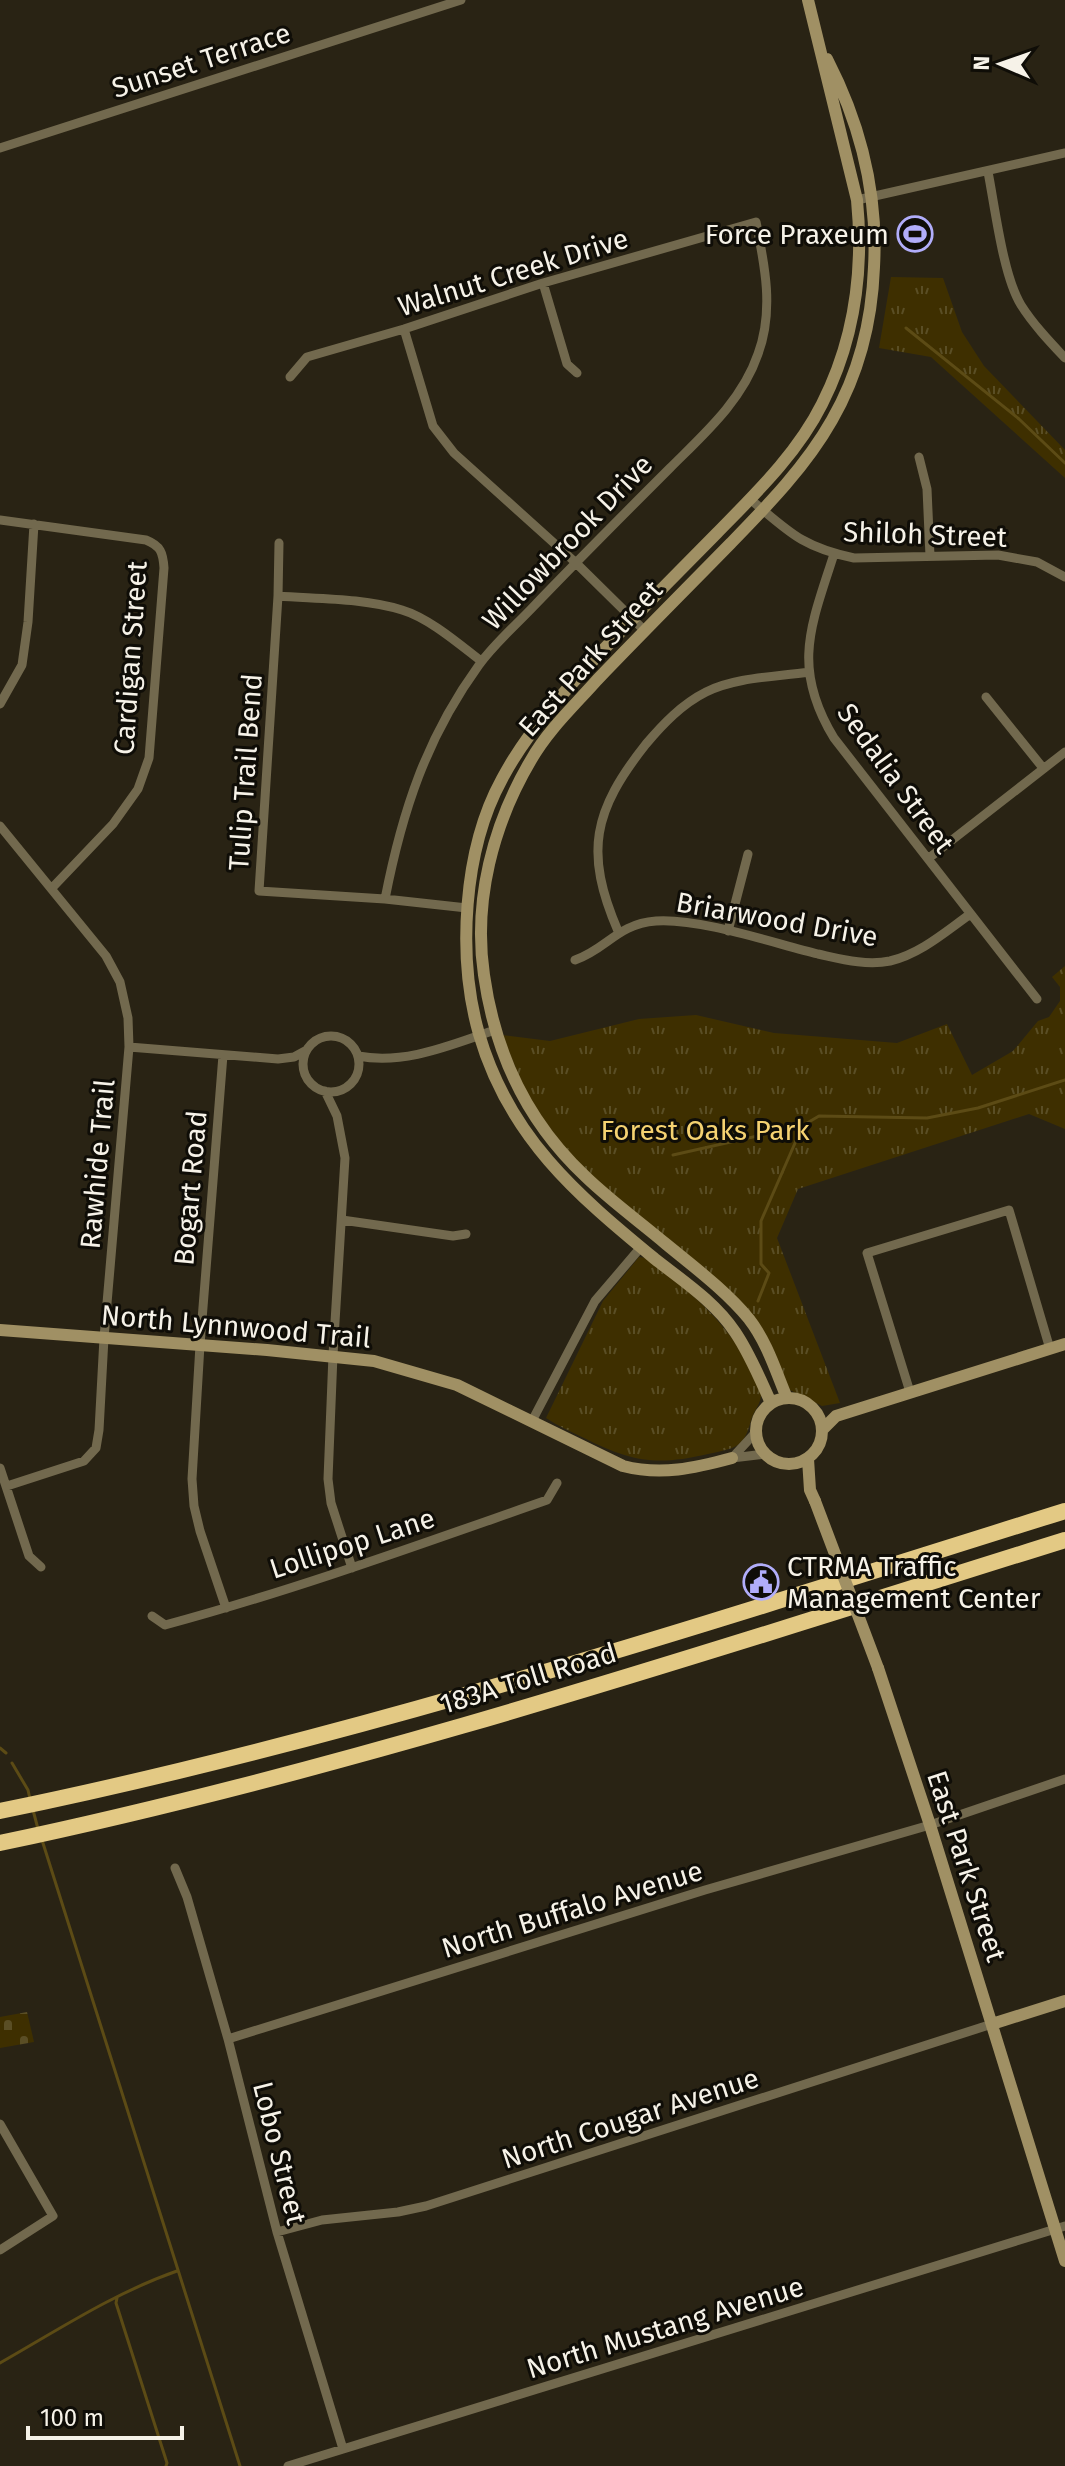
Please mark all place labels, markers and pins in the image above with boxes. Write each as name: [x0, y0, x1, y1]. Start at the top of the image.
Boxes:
sports icon: Force Praxeum: [896, 215, 934, 253]
place label: Force Praxeum: [705, 218, 889, 251]
place label: CTRMA Traffic Management Center: [787, 1550, 1041, 1615]
public building icon: CTRMA Traffic Management Center: [742, 1563, 780, 1601]

